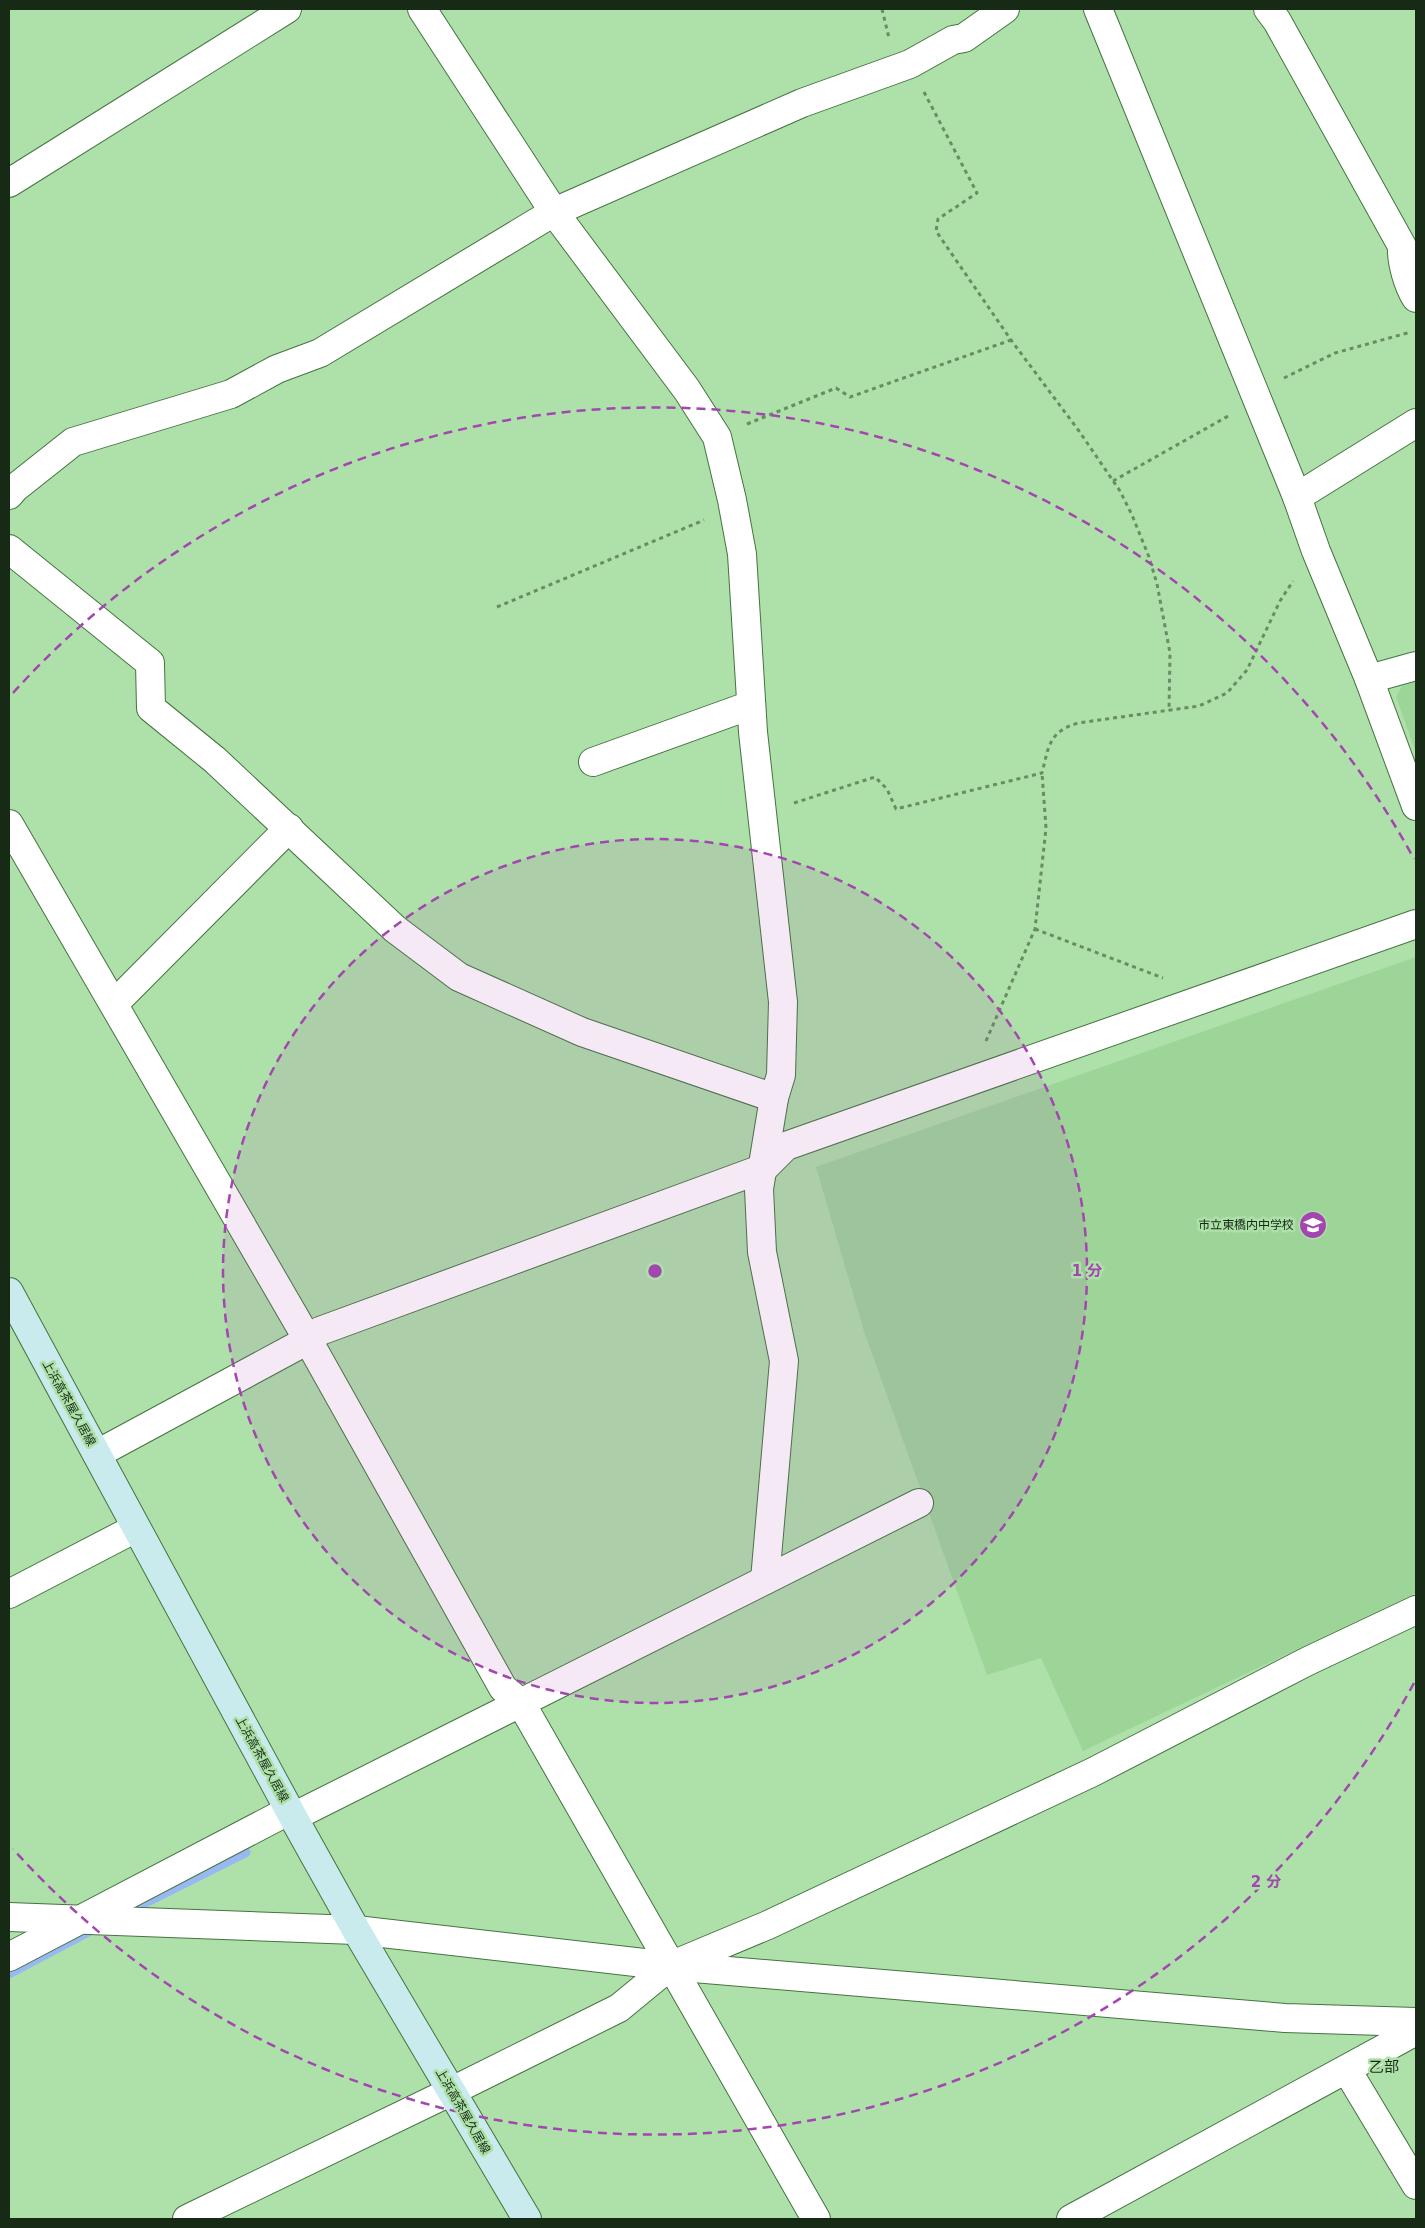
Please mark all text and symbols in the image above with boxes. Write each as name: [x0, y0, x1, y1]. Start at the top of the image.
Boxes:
school or university icon: 市立東橋内中学校: [1298, 1210, 1328, 1240]
place label: 市立東橋内中学校: [1198, 1218, 1294, 1232]
centre of rings: [646, 1262, 664, 1280]
text: 1 分: [1072, 1262, 1102, 1280]
street label: 上浜高茶屋久居線: [40, 1358, 98, 1448]
street label: 上浜高茶屋久居線: [233, 1714, 291, 1804]
text: 2 分: [1251, 1873, 1281, 1891]
district label: 乙部: [1369, 2058, 1399, 2076]
street label: 上浜高茶屋久居線: [433, 2066, 493, 2156]

